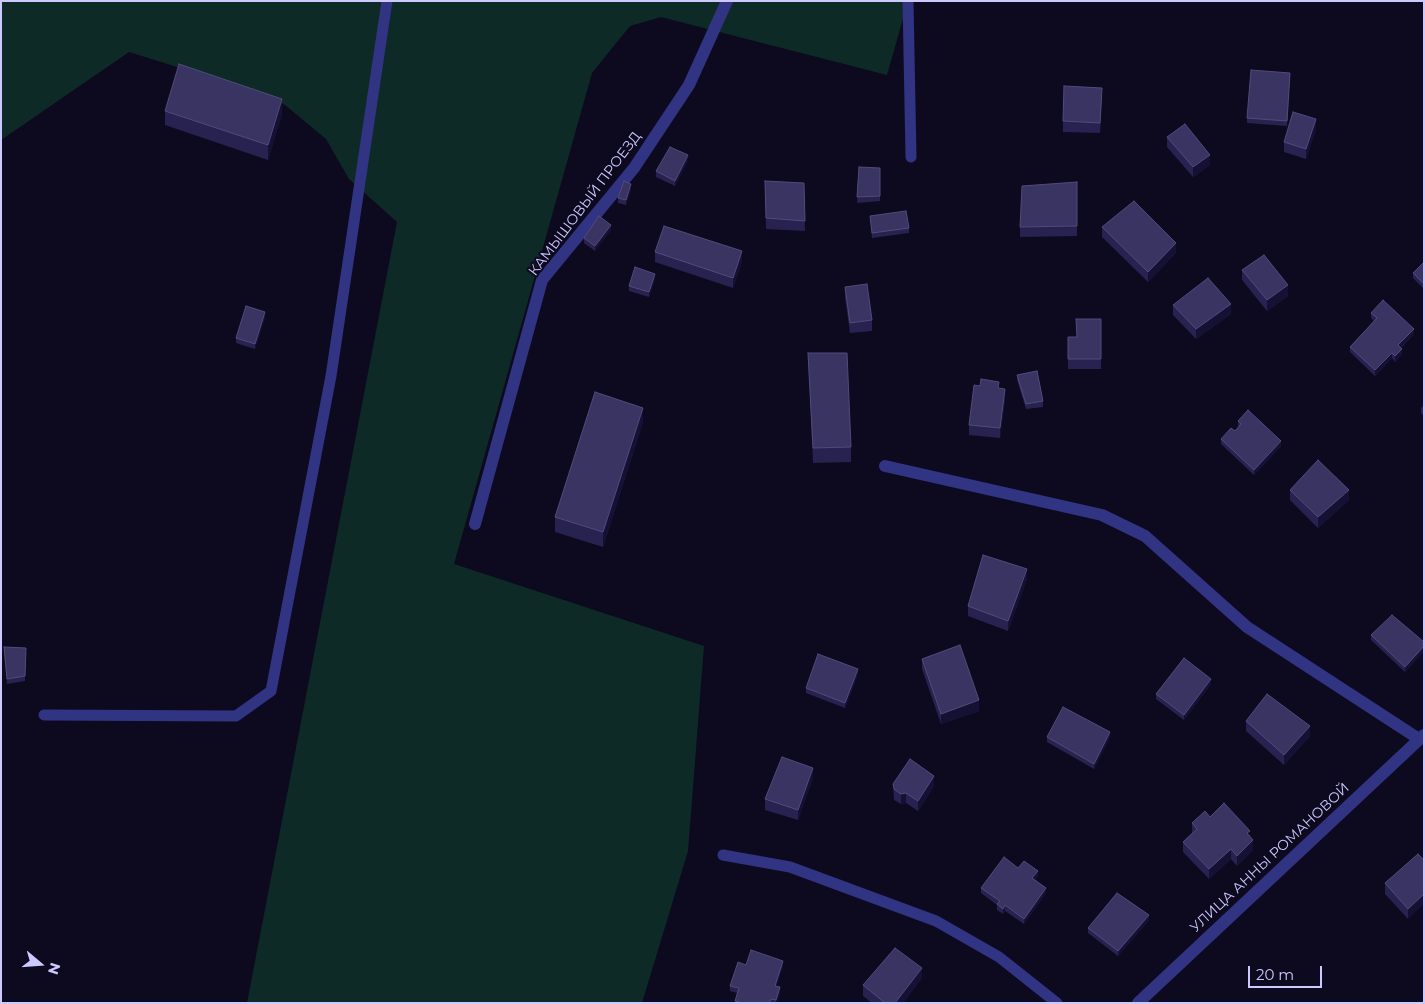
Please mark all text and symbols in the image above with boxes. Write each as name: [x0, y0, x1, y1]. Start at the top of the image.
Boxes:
street label: КАМЫШОВЫЙ ПРОЕЗД: [525, 129, 645, 279]
street label: УЛИЦА АННЫ РОМАНОВОЙ: [1187, 780, 1353, 936]
north arrow: [15, 939, 65, 989]
scale bar: [1250, 956, 1324, 988]
text: N: [44, 960, 65, 977]
text: 20 m: [1256, 965, 1294, 984]

